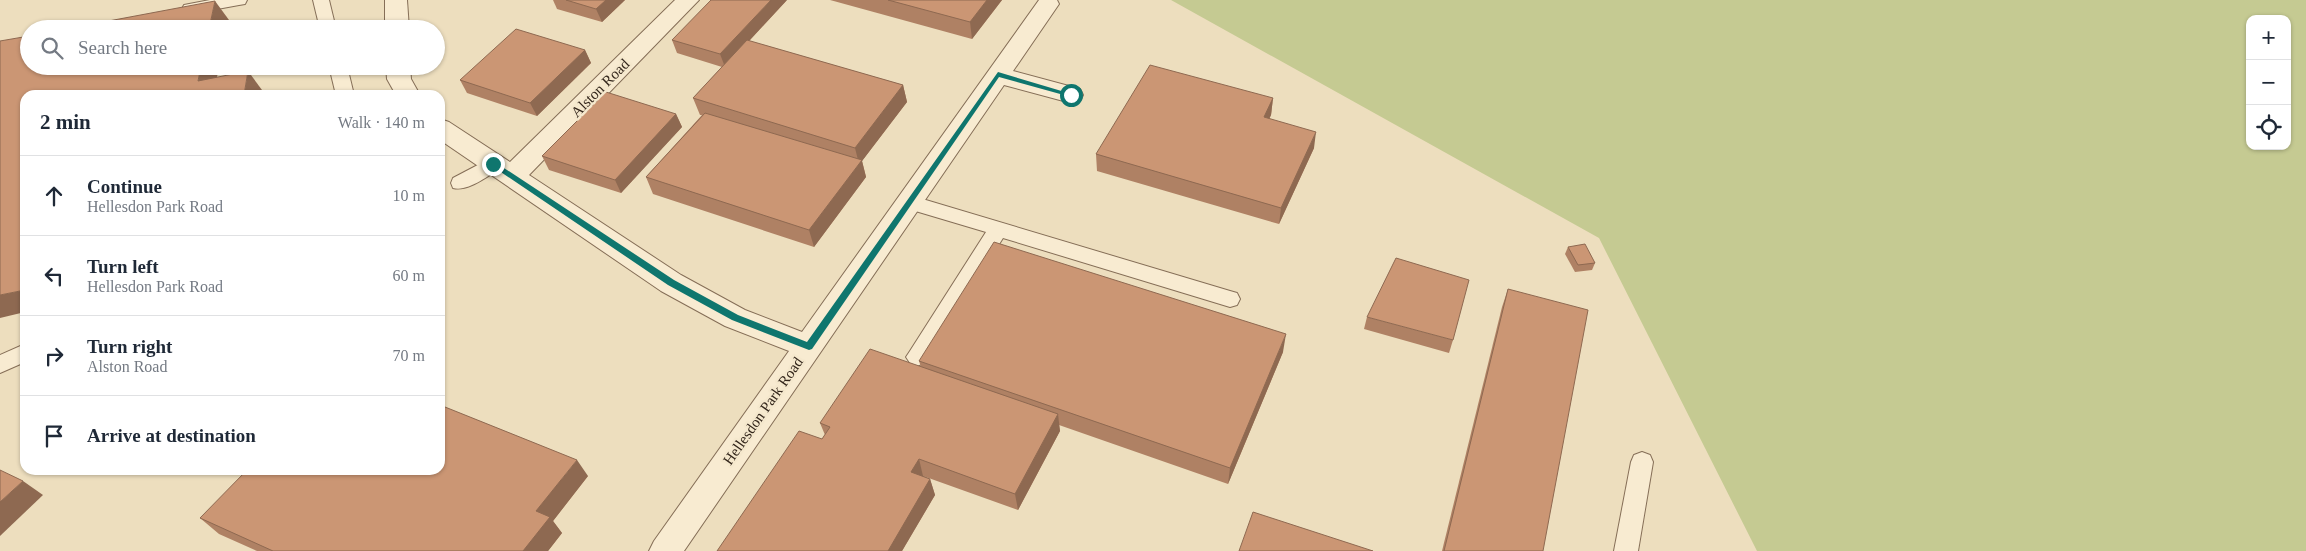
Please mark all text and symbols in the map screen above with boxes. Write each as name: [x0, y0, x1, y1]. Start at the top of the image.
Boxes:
map controls: [2246, 15, 2291, 150]
button: +: [2246, 15, 2291, 60]
search box: [20, 20, 445, 75]
icon: search: [38, 34, 66, 62]
text: Search here: [78, 37, 167, 58]
street label: Alston Road: [568, 55, 633, 120]
button: −: [2246, 60, 2291, 105]
route start: [1060, 84, 1083, 107]
button: locate: [2246, 105, 2291, 150]
text: 2 min: [40, 110, 91, 134]
text: Walk · 140 m: [338, 114, 425, 131]
route end: [482, 153, 505, 176]
text: Continue: [87, 176, 162, 197]
icon: ahead: [40, 182, 68, 210]
text: 10 m: [393, 187, 425, 204]
text: Hellesdon Park Road: [87, 198, 223, 215]
text: Turn left: [87, 256, 159, 277]
icon: left: [40, 262, 68, 290]
text: 60 m: [393, 267, 425, 284]
text: Hellesdon Park Road: [87, 278, 223, 295]
text: Turn right: [87, 336, 172, 357]
icon: right: [40, 342, 68, 370]
text: 70 m: [393, 347, 425, 364]
street label: Hellesdon Park Road: [720, 354, 806, 468]
text: Alston Road: [87, 358, 167, 375]
icon: arrive: [40, 422, 68, 450]
text: Arrive at destination: [87, 425, 256, 446]

